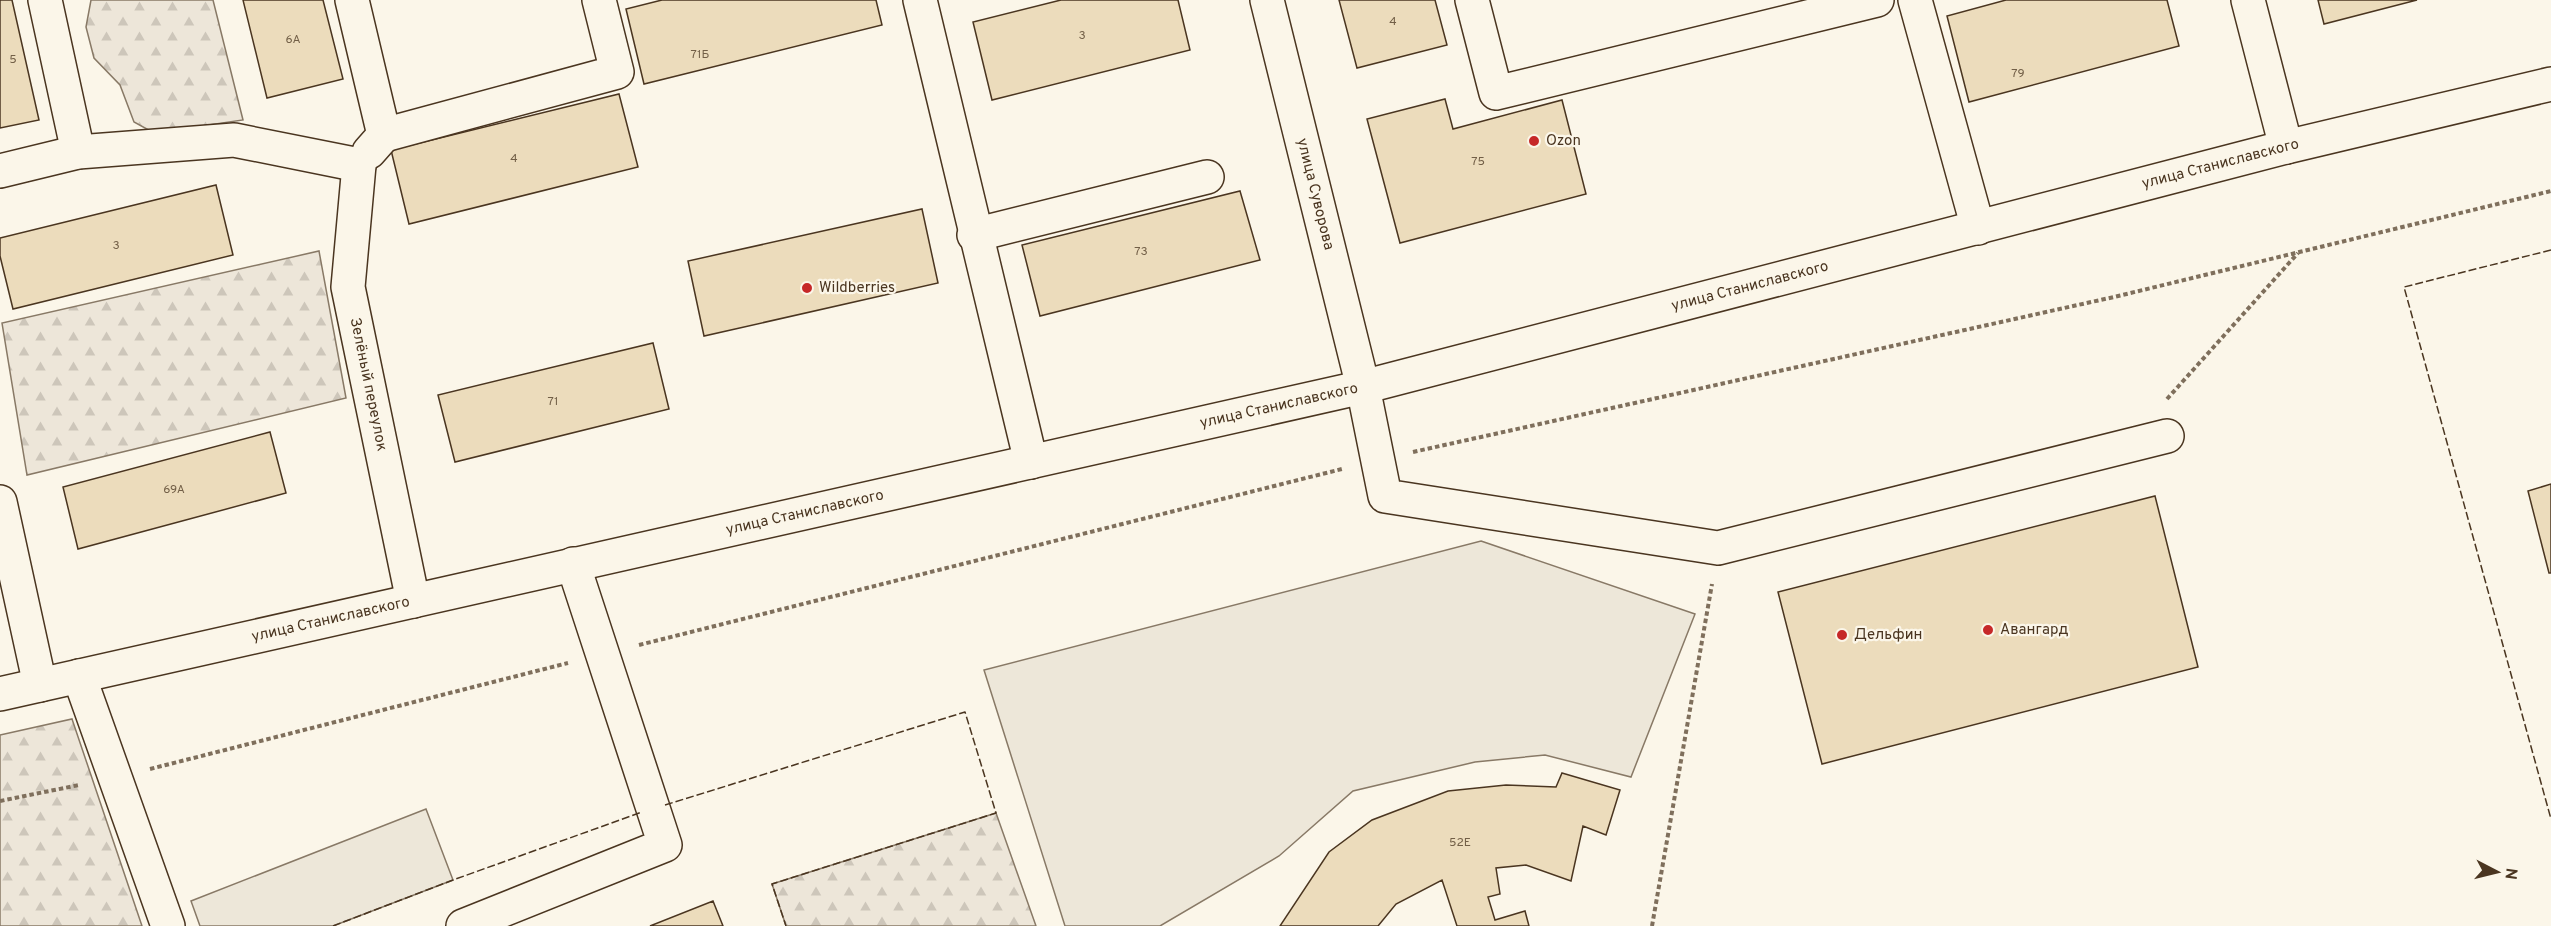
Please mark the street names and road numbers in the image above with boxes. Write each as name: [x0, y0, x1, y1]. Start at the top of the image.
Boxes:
street label: улица Станиславского: [2140, 135, 2301, 194]
street label: улица Суворова: [1292, 136, 1338, 252]
street label: улица Станиславского: [1669, 257, 1831, 316]
street label: Зелёный переулок: [345, 316, 391, 453]
street label: улица Станиславского: [1198, 379, 1360, 433]
street label: улица Станиславского: [724, 486, 886, 540]
street label: улица Станиславского: [250, 592, 412, 647]

